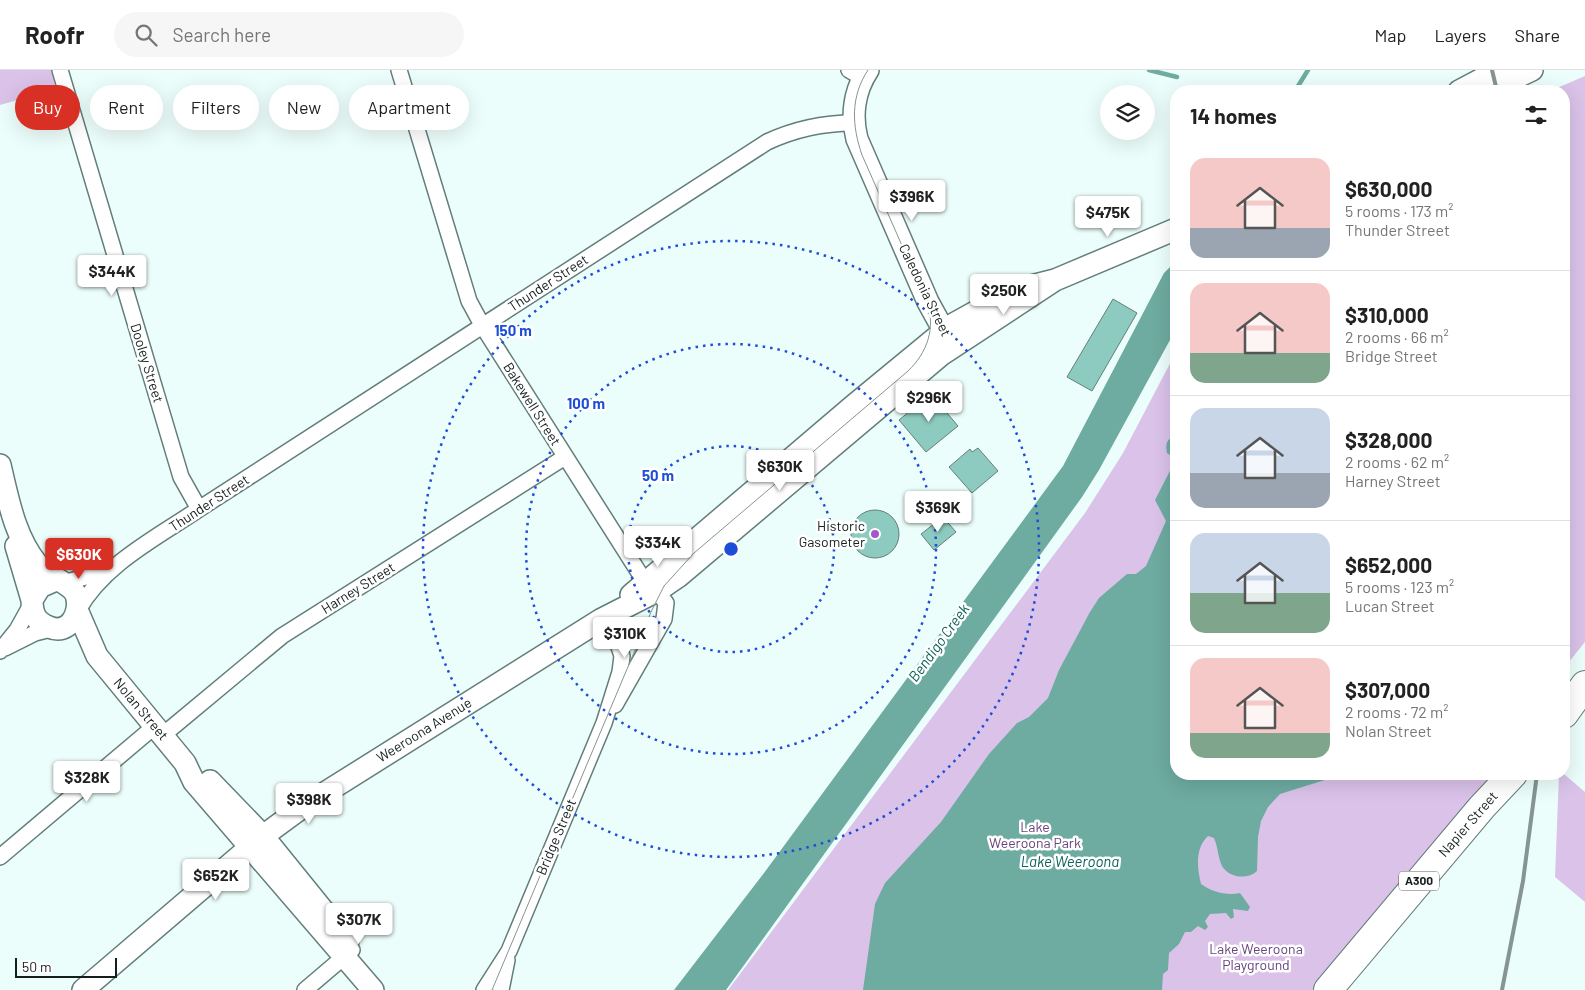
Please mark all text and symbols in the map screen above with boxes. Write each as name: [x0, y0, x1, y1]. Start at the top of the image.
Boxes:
search box: [114, 12, 464, 57]
text: Roofr: [25, 20, 84, 49]
icon: search: [132, 21, 160, 49]
text: Search here: [172, 23, 271, 46]
text: Map: [1374, 24, 1406, 46]
text: Layers: [1434, 24, 1487, 46]
text: Share: [1515, 24, 1560, 46]
chip: Buy: [15, 85, 80, 130]
chip: Rent: [90, 85, 163, 130]
chip: Filters: [173, 85, 259, 130]
chip: New: [269, 85, 339, 130]
chip: Apartment: [349, 85, 469, 130]
map controls: [1100, 85, 1155, 140]
button: layers: [1100, 85, 1155, 140]
icon: filters: [1522, 101, 1550, 129]
text: 14 homes: [1190, 103, 1277, 128]
text: $630,000: [1345, 176, 1433, 201]
icon: home: [1230, 178, 1290, 238]
pin: $396K: [877, 180, 947, 222]
text: $396K: [890, 186, 934, 205]
pin: $475K: [1073, 196, 1143, 238]
text: 5 rooms · 173 m²: [1345, 201, 1453, 220]
text: $475K: [1086, 202, 1130, 221]
text: Thunder Street: [1345, 220, 1450, 239]
street label: Caledonia Street: [896, 241, 955, 339]
street label: Thunder Street: [505, 250, 591, 315]
pin: $344K: [77, 254, 147, 297]
text: $344K: [88, 261, 136, 280]
pin: $250K: [969, 274, 1039, 316]
text: $250K: [981, 280, 1027, 299]
text: $310,000: [1345, 302, 1429, 327]
icon: home: [1230, 303, 1290, 363]
street label: Dooley Street: [127, 321, 168, 404]
text: 150 m: [494, 321, 532, 339]
text: 2 rooms · 66 m²: [1345, 327, 1449, 346]
text: Bridge Street: [1345, 346, 1438, 365]
street label: Bakewell Street: [500, 359, 565, 448]
pin: $296K: [894, 380, 964, 423]
text: $296K: [906, 387, 952, 406]
text: 100 m: [567, 394, 605, 412]
text: $328,000: [1345, 427, 1432, 452]
icon: home: [1230, 428, 1290, 488]
pin: $630K: [745, 450, 815, 492]
text: 2 rooms · 62 m²: [1345, 452, 1449, 471]
text: $630K: [757, 456, 803, 475]
text: 50 m: [642, 466, 674, 484]
street label: Thunder Street: [166, 470, 252, 535]
text: Harney Street: [1345, 471, 1441, 490]
pin: $369K: [903, 490, 973, 533]
text: $369K: [916, 497, 960, 516]
place label: Historic Gasometer: [799, 517, 865, 550]
pin: $334K: [623, 526, 693, 568]
marker: Historic Gasometer: [869, 528, 881, 540]
text: $334K: [635, 532, 681, 551]
pin: $630K: [44, 538, 114, 580]
centre of rings: [722, 540, 740, 558]
text: $630K: [56, 544, 102, 563]
text: $652,000: [1345, 552, 1432, 577]
icon: home: [1230, 553, 1290, 613]
street label: Harney Street: [318, 558, 398, 617]
text: 5 rooms · 123 m²: [1345, 577, 1454, 596]
text: Lucan Street: [1345, 596, 1435, 615]
water label: Bendigo Creek: [904, 599, 973, 685]
pin: $310K: [590, 616, 660, 659]
text: $310K: [604, 623, 646, 642]
street label: Nolan Street: [110, 674, 172, 743]
text: $307,000: [1345, 677, 1430, 702]
icon: home: [1230, 678, 1290, 738]
street label: Weeroona Avenue: [373, 694, 474, 766]
text: 2 rooms · 72 m²: [1345, 702, 1448, 721]
text: Nolan Street: [1345, 721, 1432, 740]
pin: $328K: [52, 760, 122, 803]
text: $328K: [64, 767, 110, 786]
pin: $398K: [274, 782, 344, 825]
street label: Napier Street: [1434, 787, 1501, 860]
text: $398K: [287, 789, 331, 808]
street label: Bridge Street: [532, 796, 579, 877]
park label: Lake Weeroona Park: [989, 818, 1081, 851]
water label: Lake Weeroona: [1021, 852, 1119, 870]
pin: $652K: [181, 858, 251, 901]
text: $652K: [193, 865, 239, 884]
road number: A300: [1399, 871, 1439, 890]
pin: $307K: [324, 902, 394, 945]
text: $307K: [337, 909, 381, 928]
park label: Lake Weeroona Playground: [1209, 940, 1303, 973]
scale bar: [15, 955, 118, 978]
text: 50 m: [22, 958, 51, 975]

